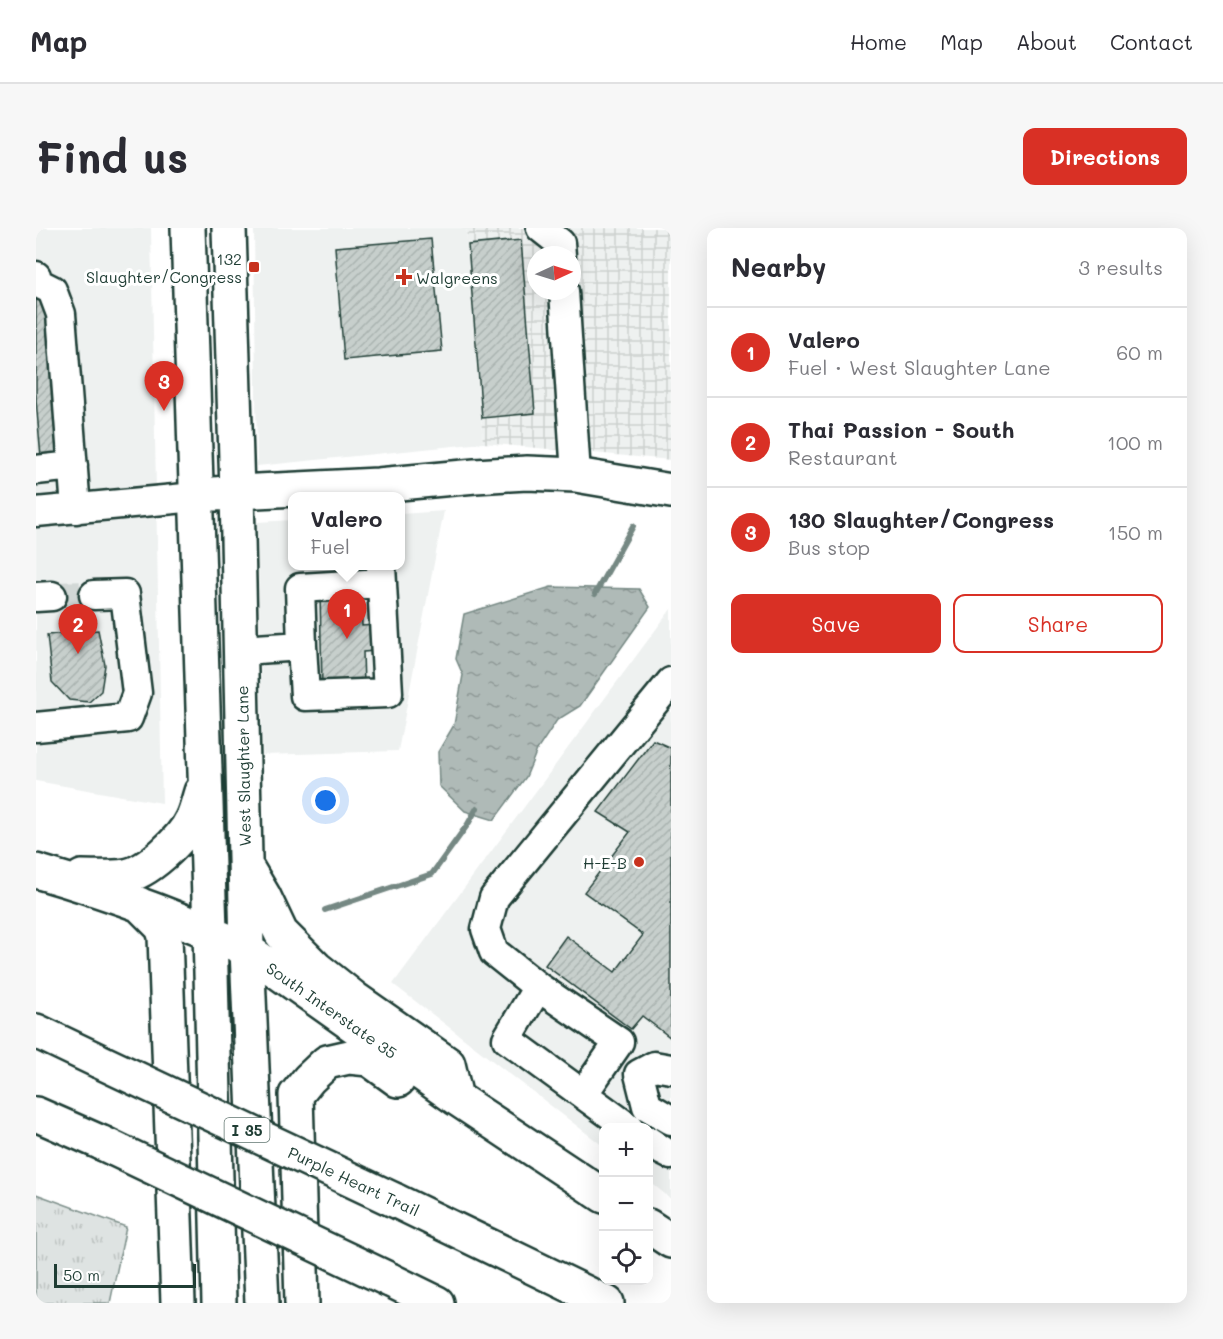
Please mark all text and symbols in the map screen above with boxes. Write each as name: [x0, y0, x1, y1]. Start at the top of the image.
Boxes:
text: Map: [30, 23, 87, 59]
text: Home: [850, 28, 907, 55]
text: Map: [940, 28, 983, 55]
text: About: [1016, 28, 1077, 55]
text: Contact: [1110, 28, 1193, 55]
button: Directions: [1023, 128, 1187, 185]
text: Find us: [36, 129, 188, 184]
north arrow: [527, 246, 581, 300]
place label: 132 Slaughter/Congress: [86, 248, 242, 287]
text: Nearby: [731, 250, 826, 284]
text: 3 results: [1078, 254, 1163, 280]
marker: 132 Slaughter/Congress: [247, 260, 261, 274]
place label: Walgreens: [416, 267, 498, 288]
marker: Walgreens: [397, 270, 411, 284]
text: Valero: [788, 325, 860, 354]
text: 1: [746, 339, 755, 365]
text: 60 m: [1116, 339, 1163, 365]
text: Fuel · West Slaughter Lane: [788, 354, 1051, 380]
pin: 3: [144, 362, 184, 411]
text: Thai Passion - South: [788, 415, 1014, 444]
text: 2: [745, 429, 756, 455]
text: 100 m: [1107, 429, 1163, 455]
text: Restaurant: [788, 444, 898, 470]
popup: [288, 492, 405, 570]
text: Valero: [311, 504, 382, 533]
text: 130 Slaughter/Congress: [788, 505, 1054, 534]
text: 3: [745, 519, 757, 545]
text: 150 m: [1108, 519, 1163, 545]
text: Fuel: [311, 533, 350, 559]
text: Bus stop: [788, 534, 870, 560]
pin: 1: [328, 590, 366, 639]
button: Save: [731, 594, 941, 653]
button: Share: [953, 594, 1163, 653]
pin: 2: [58, 604, 98, 654]
street label: West Slaughter Lane: [231, 685, 255, 847]
your location: [311, 786, 340, 815]
place label: H-E-B: [583, 852, 627, 873]
marker: H-E-B: [632, 855, 646, 869]
street label: South Interstate 35: [263, 957, 401, 1063]
road number: I 35: [224, 1118, 270, 1142]
map controls: [599, 1123, 653, 1285]
button: +: [599, 1123, 653, 1177]
street label: Purple Heart Trail: [285, 1141, 423, 1221]
button: −: [599, 1177, 653, 1231]
button: locate: [599, 1231, 653, 1285]
scale bar: [54, 1261, 196, 1288]
text: 50 m: [63, 1264, 100, 1285]

